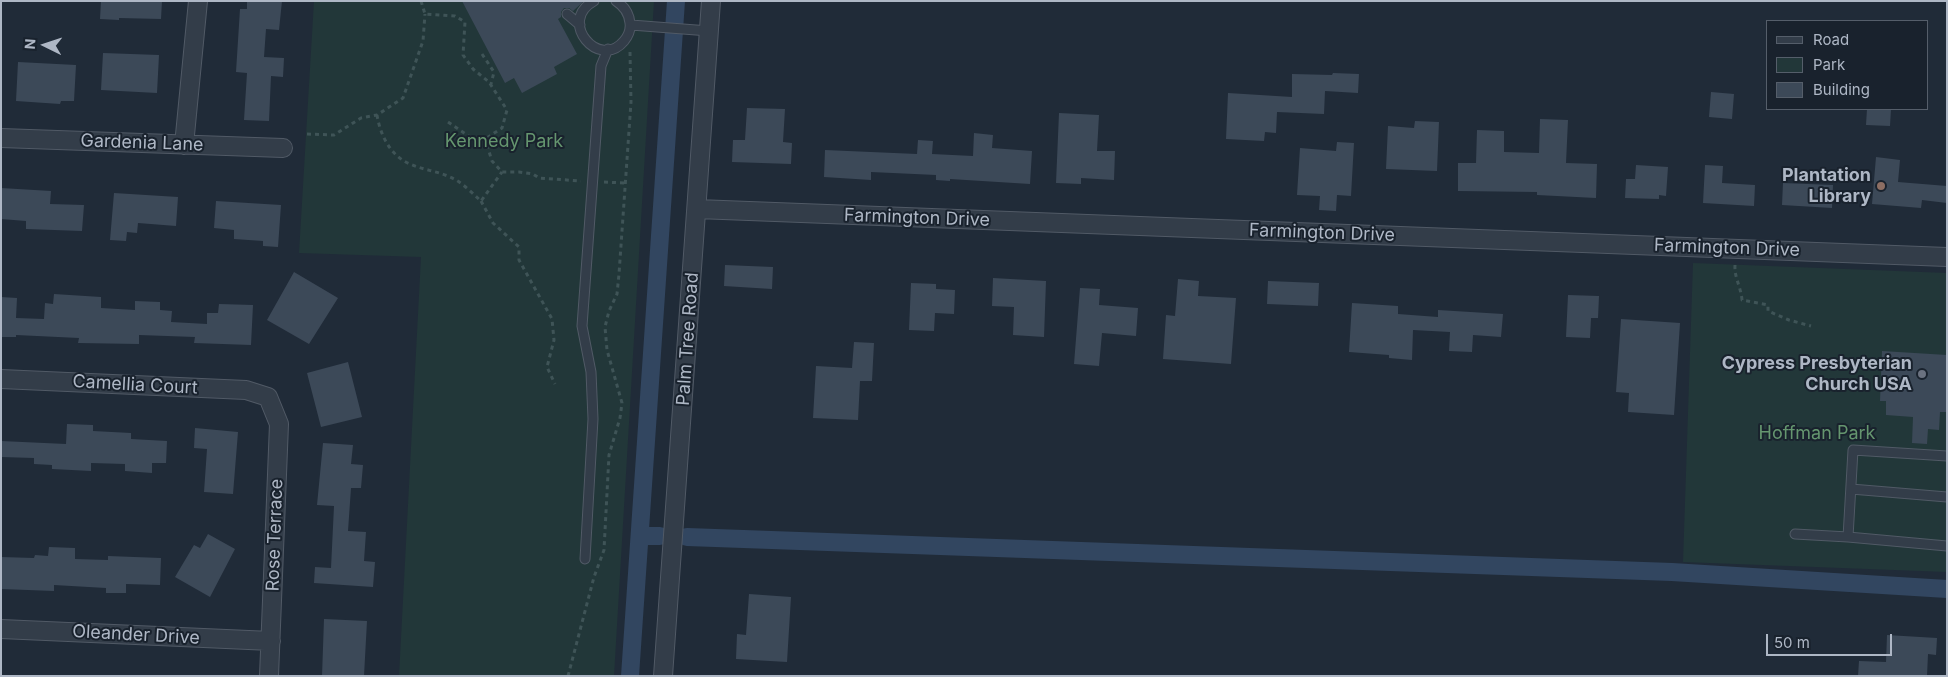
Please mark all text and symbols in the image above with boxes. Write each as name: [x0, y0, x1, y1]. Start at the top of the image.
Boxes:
north arrow: [20, 20, 70, 70]
legend: [1766, 20, 1928, 110]
text: Road: [1813, 30, 1849, 49]
text: N: [21, 38, 38, 50]
text: Park: [1813, 55, 1845, 74]
text: Building: [1813, 80, 1870, 99]
street label: Gardenia Lane: [80, 130, 204, 156]
park label: Kennedy Park: [445, 131, 563, 153]
place label: Plantation Library: [1782, 165, 1871, 208]
marker: Plantation Library: [1875, 180, 1887, 192]
street label: Farmington Drive: [844, 205, 990, 231]
street label: Farmington Drive: [1249, 220, 1395, 246]
street label: Farmington Drive: [1654, 235, 1800, 261]
street label: Palm Tree Road: [673, 272, 703, 406]
place label: Cypress Presbyterian Church USA: [1722, 353, 1912, 396]
marker: Cypress Presbyterian Church USA: [1916, 368, 1928, 380]
street label: Camellia Court: [72, 371, 198, 399]
park label: Hoffman Park: [1759, 423, 1875, 445]
street label: Rose Terrace: [262, 478, 288, 592]
street label: Oleander Drive: [72, 621, 200, 649]
scale bar: [1768, 624, 1894, 656]
text: 50 m: [1774, 633, 1810, 652]

